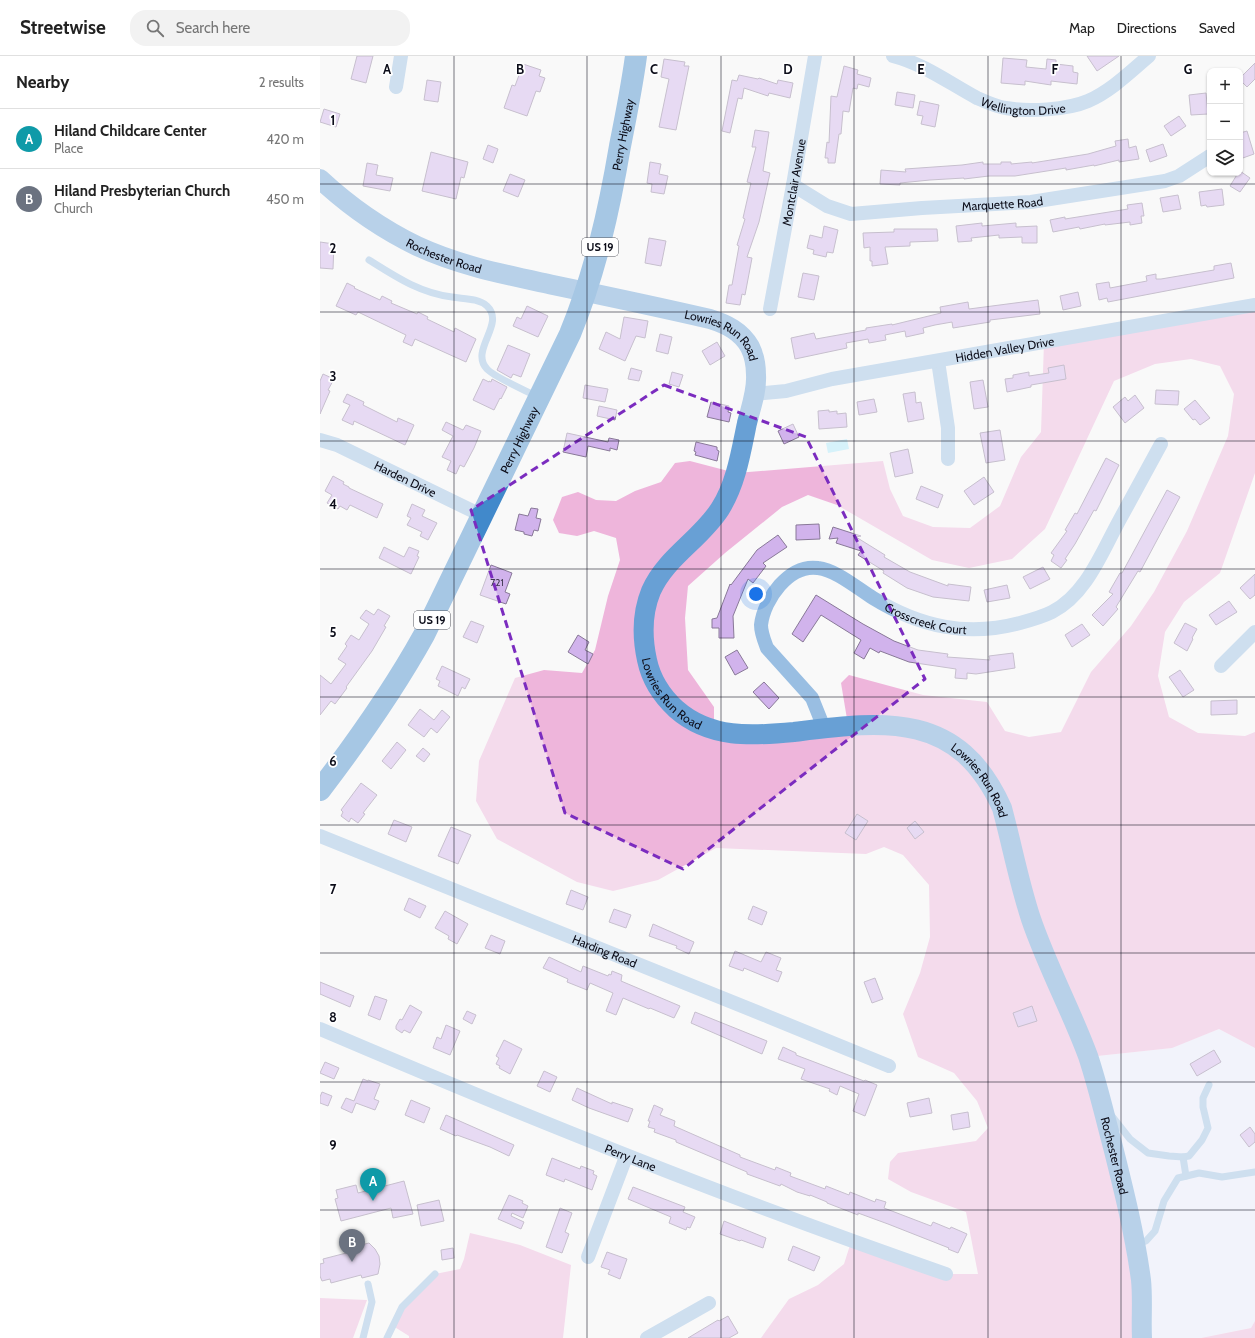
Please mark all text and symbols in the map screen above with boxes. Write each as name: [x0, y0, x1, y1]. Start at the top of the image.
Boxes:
search box: [130, 10, 410, 46]
text: Streetwise: [20, 16, 106, 39]
icon: search: [144, 17, 166, 39]
text: Search here: [176, 19, 250, 37]
text: Map: [1069, 19, 1095, 37]
text: Directions: [1117, 19, 1177, 37]
text: Saved: [1199, 19, 1235, 37]
text: A: [383, 61, 392, 77]
text: B: [516, 61, 524, 77]
text: C: [650, 61, 658, 77]
text: D: [783, 61, 793, 77]
text: E: [917, 61, 925, 77]
text: F: [1052, 61, 1059, 77]
text: G: [1184, 61, 1193, 77]
map controls: [1207, 68, 1243, 176]
button: +: [1207, 68, 1243, 104]
text: Nearby: [16, 72, 69, 92]
text: 2 results: [259, 74, 304, 90]
street label: Wellington Drive: [979, 93, 1067, 117]
street label: Perry Highway: [608, 97, 637, 172]
button: −: [1207, 104, 1243, 140]
text: 1: [331, 112, 335, 128]
text: Hiland Childcare Center: [54, 122, 206, 140]
text: A: [25, 131, 33, 147]
text: 420 m: [266, 131, 304, 147]
street label: Montclair Avenue: [778, 137, 808, 227]
text: Place: [54, 140, 83, 156]
button: layers: [1207, 140, 1243, 176]
text: Hiland Presbyterian Church: [54, 182, 230, 200]
text: B: [25, 191, 33, 207]
text: 450 m: [266, 191, 304, 207]
street label: Marquette Road: [961, 193, 1044, 213]
text: Church: [54, 200, 93, 216]
street label: Rochester Road: [404, 234, 483, 276]
road number: US 19: [582, 238, 618, 256]
text: 2: [330, 240, 337, 256]
street label: Lowries Run Road: [683, 306, 762, 362]
street label: Hidden Valley Drive: [954, 333, 1055, 365]
text: 3: [329, 368, 337, 384]
street label: Perry Highway: [496, 404, 541, 476]
street label: Harden Drive: [372, 457, 439, 500]
text: 4: [329, 496, 337, 512]
house number: 721: [490, 576, 504, 589]
your location: [746, 584, 766, 604]
street label: Crosscreek Court: [882, 599, 967, 637]
road number: US 19: [414, 611, 450, 629]
text: 5: [330, 624, 337, 640]
street label: Lowries Run Road: [639, 656, 705, 732]
street label: Lowries Run Road: [948, 739, 1012, 819]
text: 6: [329, 753, 337, 769]
text: 7: [330, 881, 337, 897]
street label: Harding Road: [570, 931, 639, 970]
text: 8: [329, 1009, 337, 1025]
street label: Rochester Road: [1098, 1115, 1132, 1196]
text: 9: [329, 1137, 337, 1153]
street label: Perry Lane: [603, 1140, 658, 1174]
pin: A: [360, 1168, 386, 1201]
pin: B: [339, 1229, 365, 1262]

